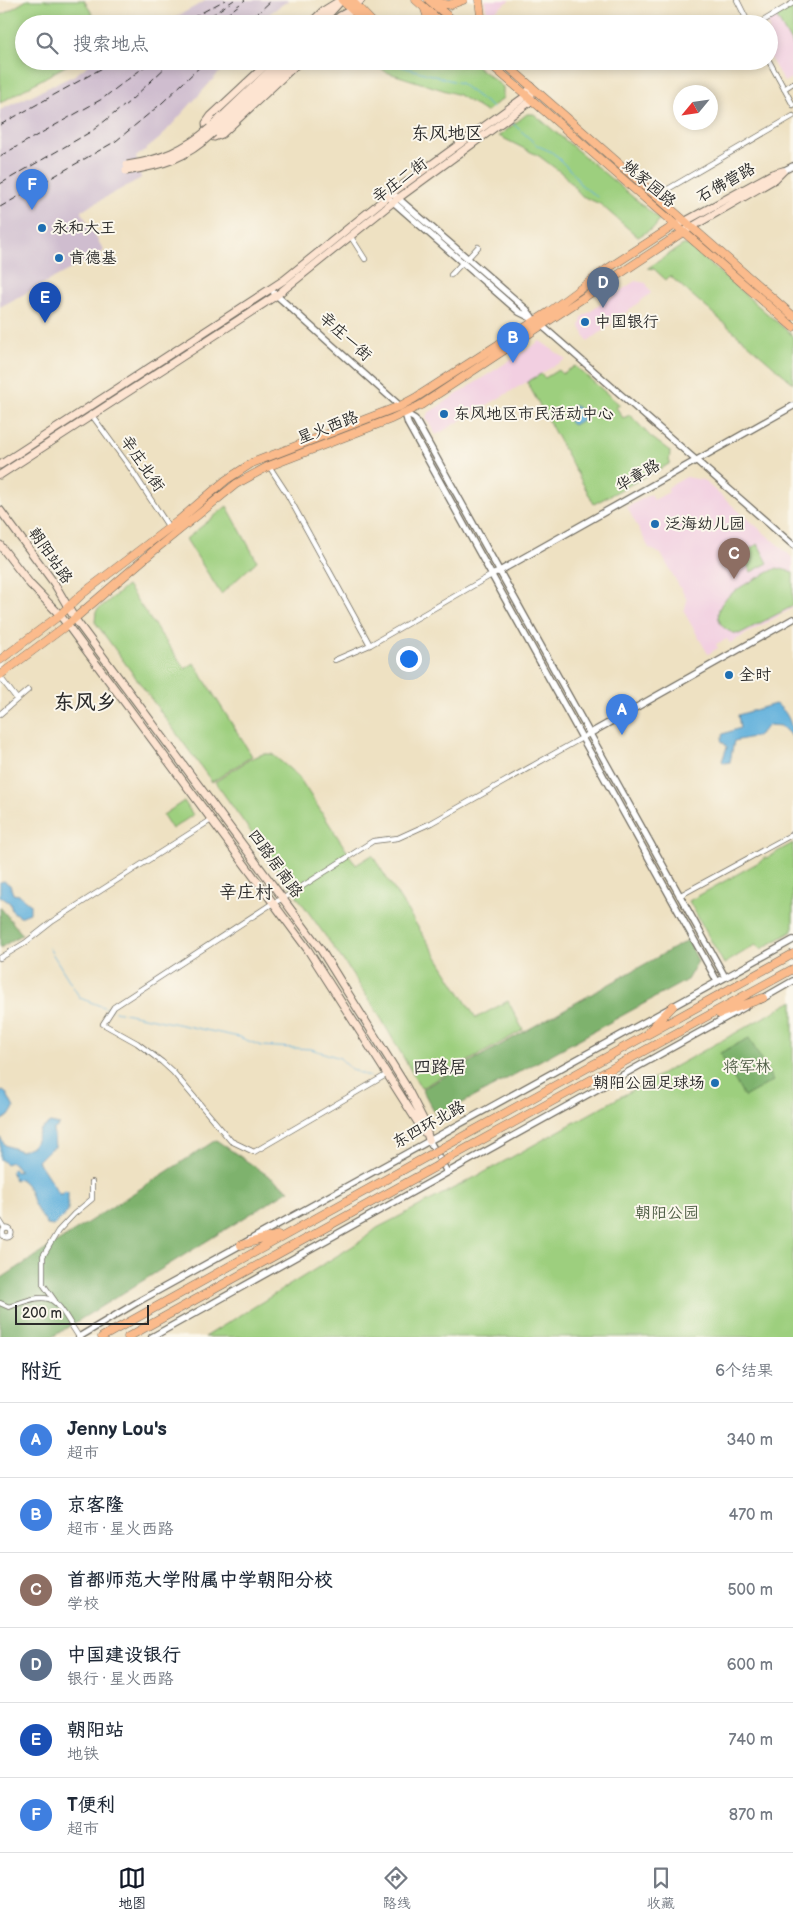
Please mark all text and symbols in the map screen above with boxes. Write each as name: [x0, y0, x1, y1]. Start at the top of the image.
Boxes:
search box: [15, 15, 778, 70]
icon: search: [33, 29, 61, 57]
text: 搜索地点: [73, 33, 149, 56]
north arrow: [673, 85, 718, 130]
district label: 东风地区: [411, 123, 483, 144]
street label: 辛庄二街: [369, 154, 431, 208]
street label: 姚家园路: [618, 156, 680, 212]
street label: 石佛营路: [693, 159, 759, 207]
pin: F: [16, 169, 48, 210]
place label: 永和大王: [52, 219, 116, 238]
marker: 永和大王: [36, 222, 48, 234]
place label: 肯德基: [69, 249, 117, 268]
marker: 肯德基: [53, 252, 65, 264]
pin: D: [587, 267, 619, 308]
pin: E: [29, 282, 61, 323]
street label: 辛庄一街: [315, 309, 375, 365]
place label: 中国银行: [595, 313, 659, 332]
marker: 中国银行: [579, 316, 591, 328]
pin: B: [497, 322, 529, 363]
place label: 东风地区市民活动中心: [454, 405, 614, 424]
street label: 星火西路: [295, 408, 361, 448]
marker: 东风地区市民活动中心: [438, 408, 450, 420]
street label: 辛庄北街: [116, 432, 168, 496]
street label: 华章路: [612, 456, 664, 496]
place label: 泛海幼儿园: [665, 515, 745, 534]
marker: 泛海幼儿园: [649, 518, 661, 530]
street label: 朝阳站路: [24, 524, 76, 588]
pin: C: [718, 538, 750, 579]
your location: [396, 646, 422, 672]
place label: 全时: [739, 666, 771, 685]
marker: 全时: [723, 669, 735, 681]
district label: 东风乡: [54, 690, 117, 715]
pin: A: [606, 694, 638, 735]
street label: 四路居南路: [244, 826, 306, 902]
district label: 辛庄村: [219, 882, 273, 903]
district label: 四路居: [413, 1057, 467, 1078]
park label: 将军林: [723, 1058, 771, 1077]
place label: 朝阳公园足球场: [593, 1074, 705, 1093]
marker: 朝阳公园足球场: [709, 1077, 721, 1089]
street label: 东四环北路: [389, 1097, 469, 1153]
park label: 朝阳公园: [635, 1204, 699, 1223]
scale bar: [15, 1302, 149, 1325]
text: 200 m: [22, 1305, 62, 1322]
text: 附近: [20, 1359, 62, 1384]
text: 6个结果: [715, 1362, 773, 1381]
text: Jenny Lou's: [67, 1418, 167, 1441]
text: A: [31, 1431, 41, 1450]
text: 340 m: [726, 1431, 773, 1450]
text: 超市: [67, 1444, 99, 1463]
text: 京客隆: [67, 1494, 124, 1517]
text: B: [30, 1506, 42, 1525]
text: 470 m: [728, 1506, 773, 1525]
text: 超市 · 星火西路: [67, 1520, 173, 1539]
text: 首都师范大学附属中学朝阳分校: [67, 1569, 333, 1592]
text: C: [30, 1581, 42, 1600]
text: 500 m: [727, 1581, 773, 1600]
text: 学校: [67, 1595, 99, 1614]
text: 中国建设银行: [67, 1644, 181, 1667]
text: D: [30, 1656, 42, 1675]
text: 600 m: [727, 1656, 773, 1675]
text: 银行 · 星火西路: [67, 1670, 173, 1689]
text: 朝阳站: [67, 1719, 124, 1742]
text: E: [31, 1731, 41, 1750]
text: 740 m: [728, 1731, 773, 1750]
text: 地铁: [67, 1745, 99, 1764]
text: T便利: [67, 1794, 116, 1817]
text: F: [31, 1806, 41, 1825]
text: 870 m: [729, 1806, 773, 1825]
text: 超市: [67, 1820, 99, 1839]
tab: 地图: [118, 1864, 146, 1912]
tab: 路线: [382, 1864, 410, 1912]
tab: 收藏: [647, 1864, 675, 1912]

